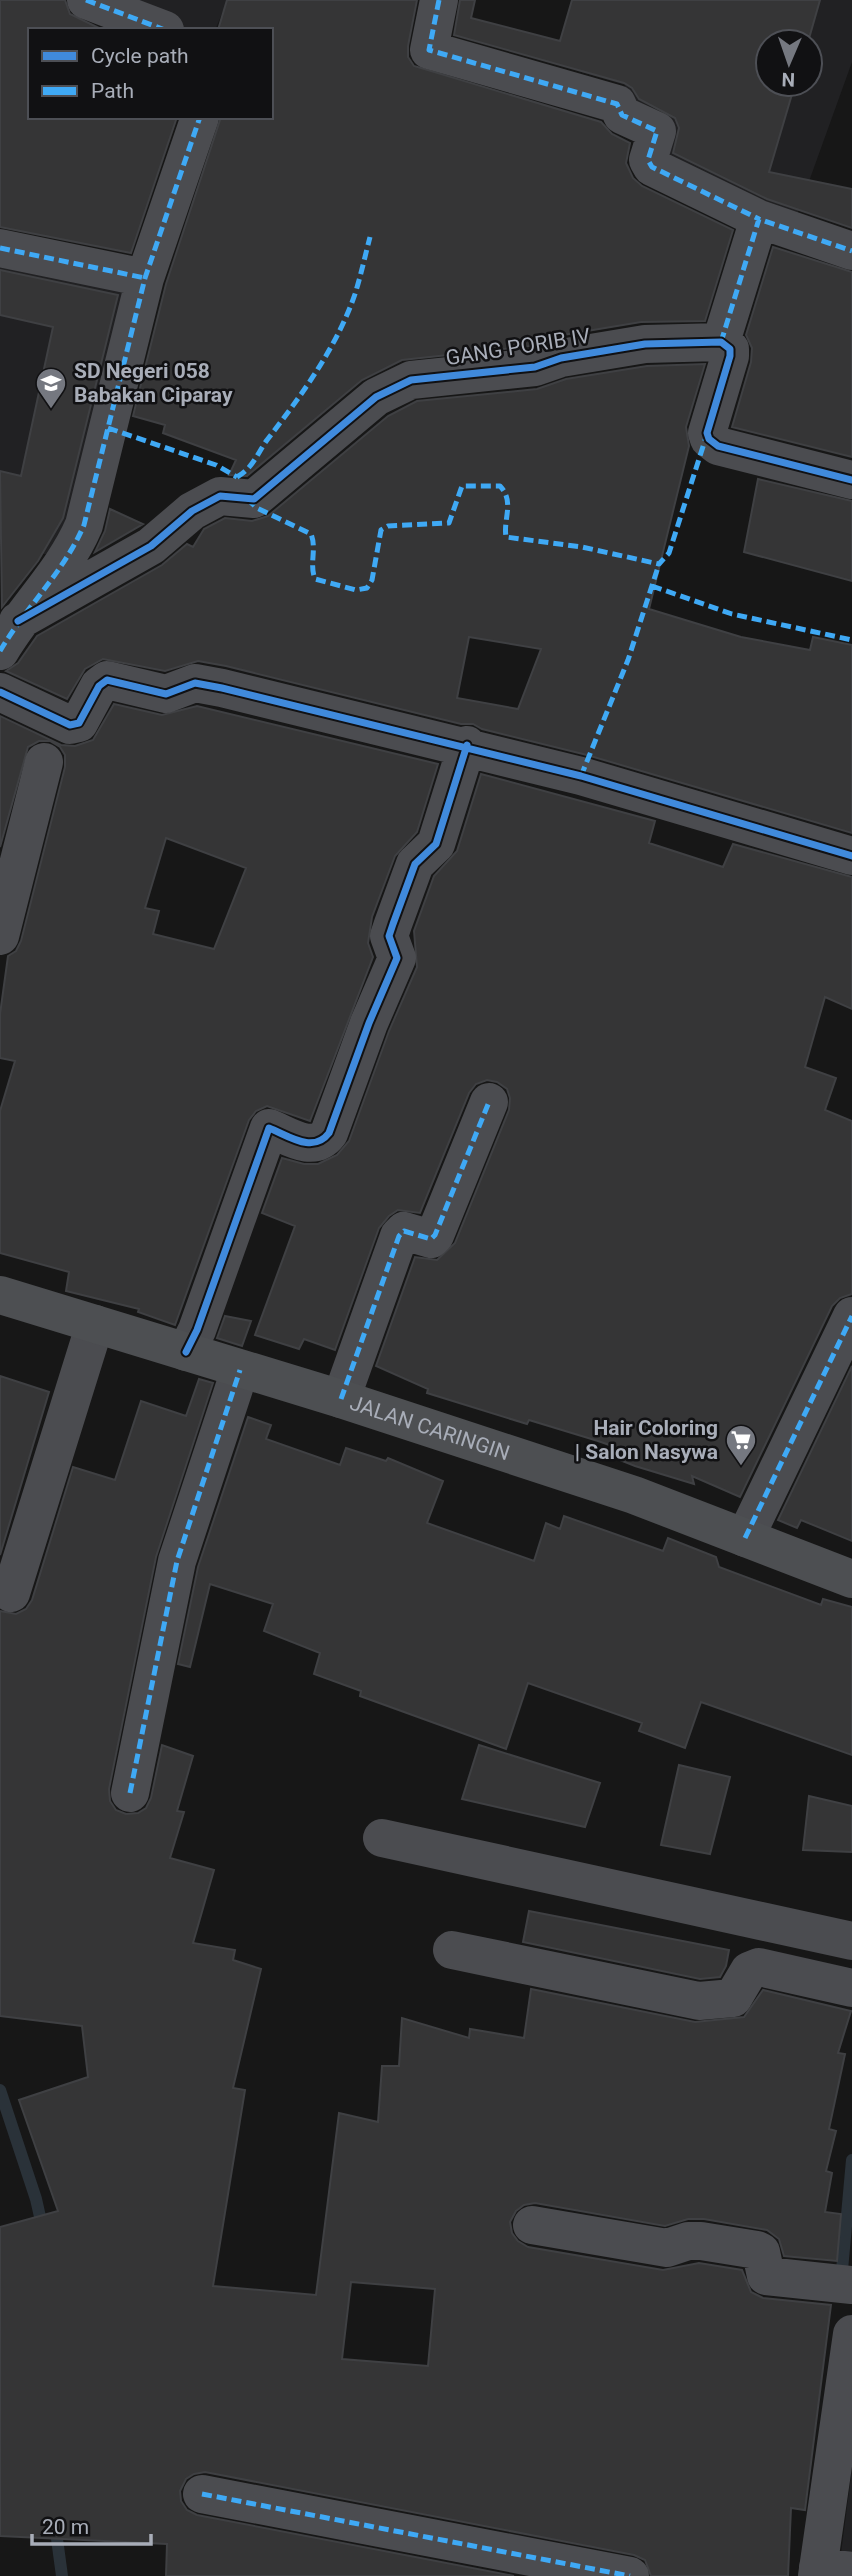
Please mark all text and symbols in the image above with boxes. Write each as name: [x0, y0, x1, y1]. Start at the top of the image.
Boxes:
legend: [28, 28, 273, 119]
north arrow: [754, 28, 824, 98]
text: Cycle path: [91, 44, 189, 68]
text: N: [781, 68, 796, 91]
text: Path: [91, 79, 134, 103]
street label: GANG PORIB IV: [444, 324, 593, 370]
place label: SD Negeri 058 Babakan Ciparay: [74, 359, 233, 407]
school or university icon: SD Negeri 058 Babakan Ciparay: [34, 366, 68, 410]
street label: JALAN CARINGIN: [347, 1391, 513, 1465]
place label: Hair Coloring | Salon Nasywa: [575, 1416, 718, 1464]
supermarket icon: Hair Coloring | Salon Nasywa: [724, 1423, 758, 1467]
scale bar: [32, 2502, 150, 2546]
text: 20 m: [42, 2515, 89, 2539]

